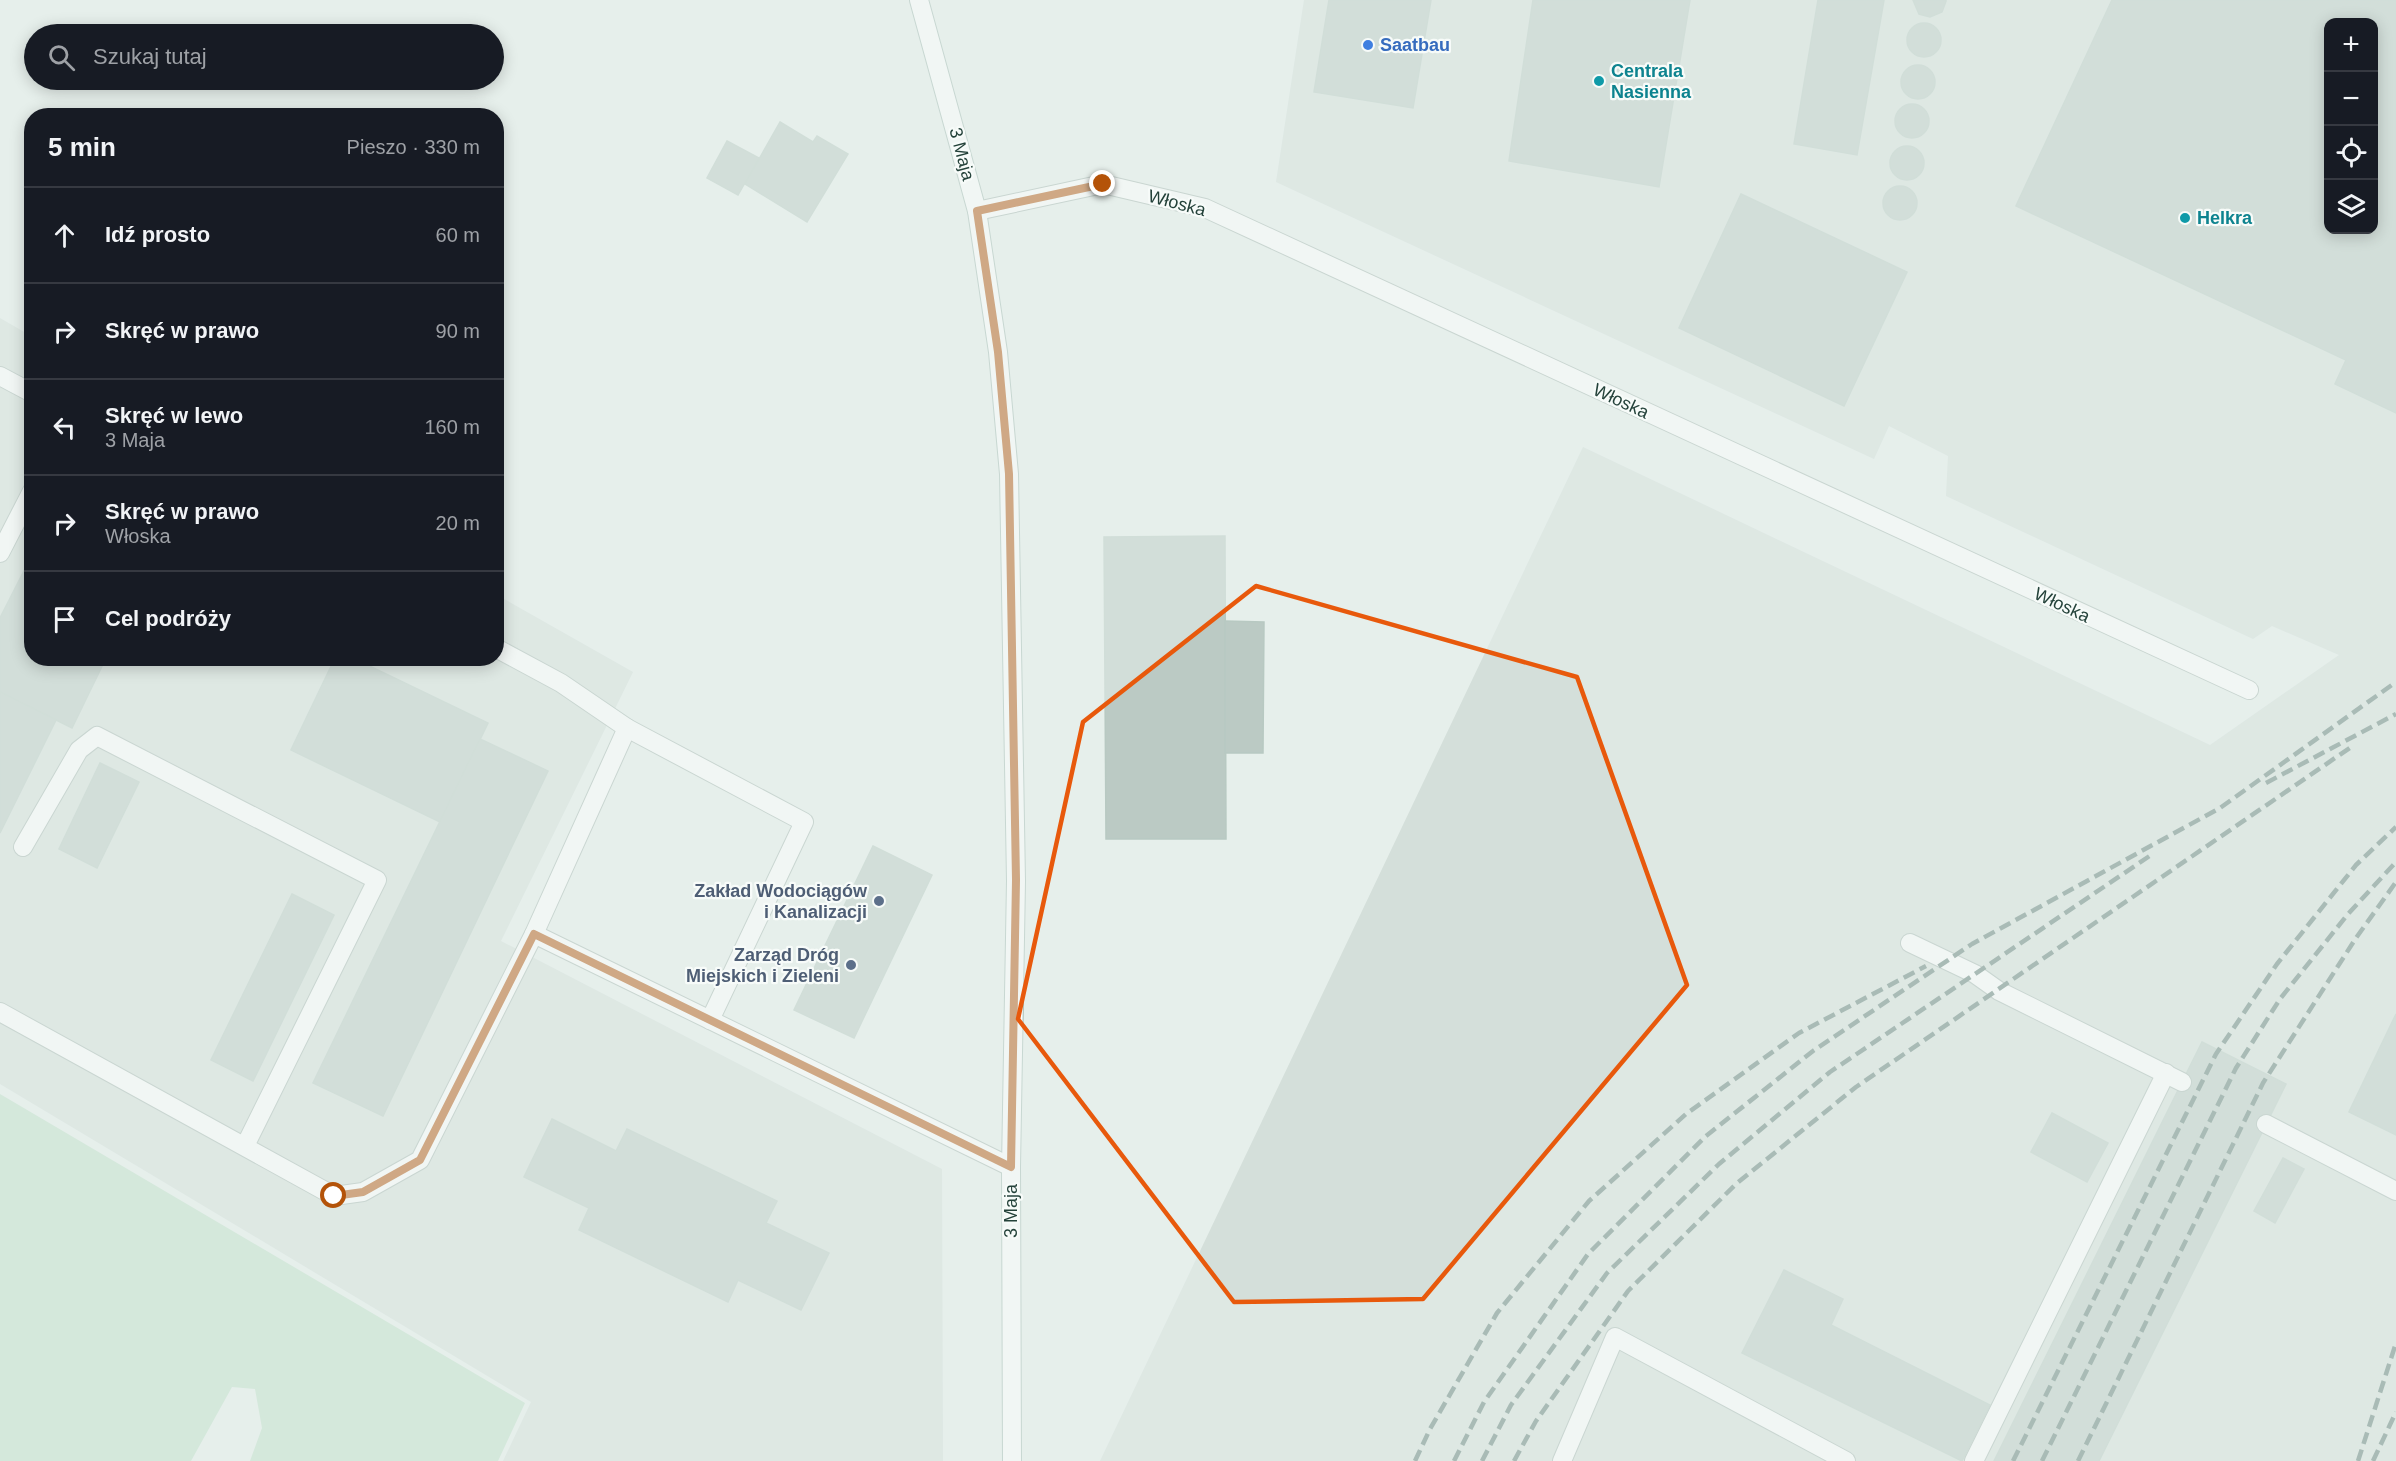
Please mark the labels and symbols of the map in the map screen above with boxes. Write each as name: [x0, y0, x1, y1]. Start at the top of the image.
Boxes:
place label: Saatbau: [1380, 35, 1450, 55]
marker: Saatbau: [1361, 38, 1375, 52]
place label: Centrala Nasienna: [1611, 61, 1692, 102]
marker: Centrala Nasienna: [1592, 74, 1606, 88]
street label: 3 Maja: [945, 125, 979, 184]
route end: [1089, 170, 1115, 196]
street label: Włoska: [1146, 186, 1209, 221]
place label: Helkra: [2197, 208, 2253, 228]
marker: Helkra: [2178, 211, 2192, 225]
street label: Włoska: [1590, 379, 1653, 423]
street label: Włoska: [2031, 583, 2094, 627]
place label: Zakład Wodociągów i Kanalizacji: [694, 881, 868, 922]
marker: Zakład Wodociągów i Kanalizacji: [872, 894, 886, 908]
place label: Zarząd Dróg Miejskich i Zieleni: [686, 945, 839, 986]
marker: Zarząd Dróg Miejskich i Zieleni: [844, 958, 858, 972]
route start: [320, 1182, 346, 1208]
street label: 3 Maja: [1001, 1183, 1021, 1238]

